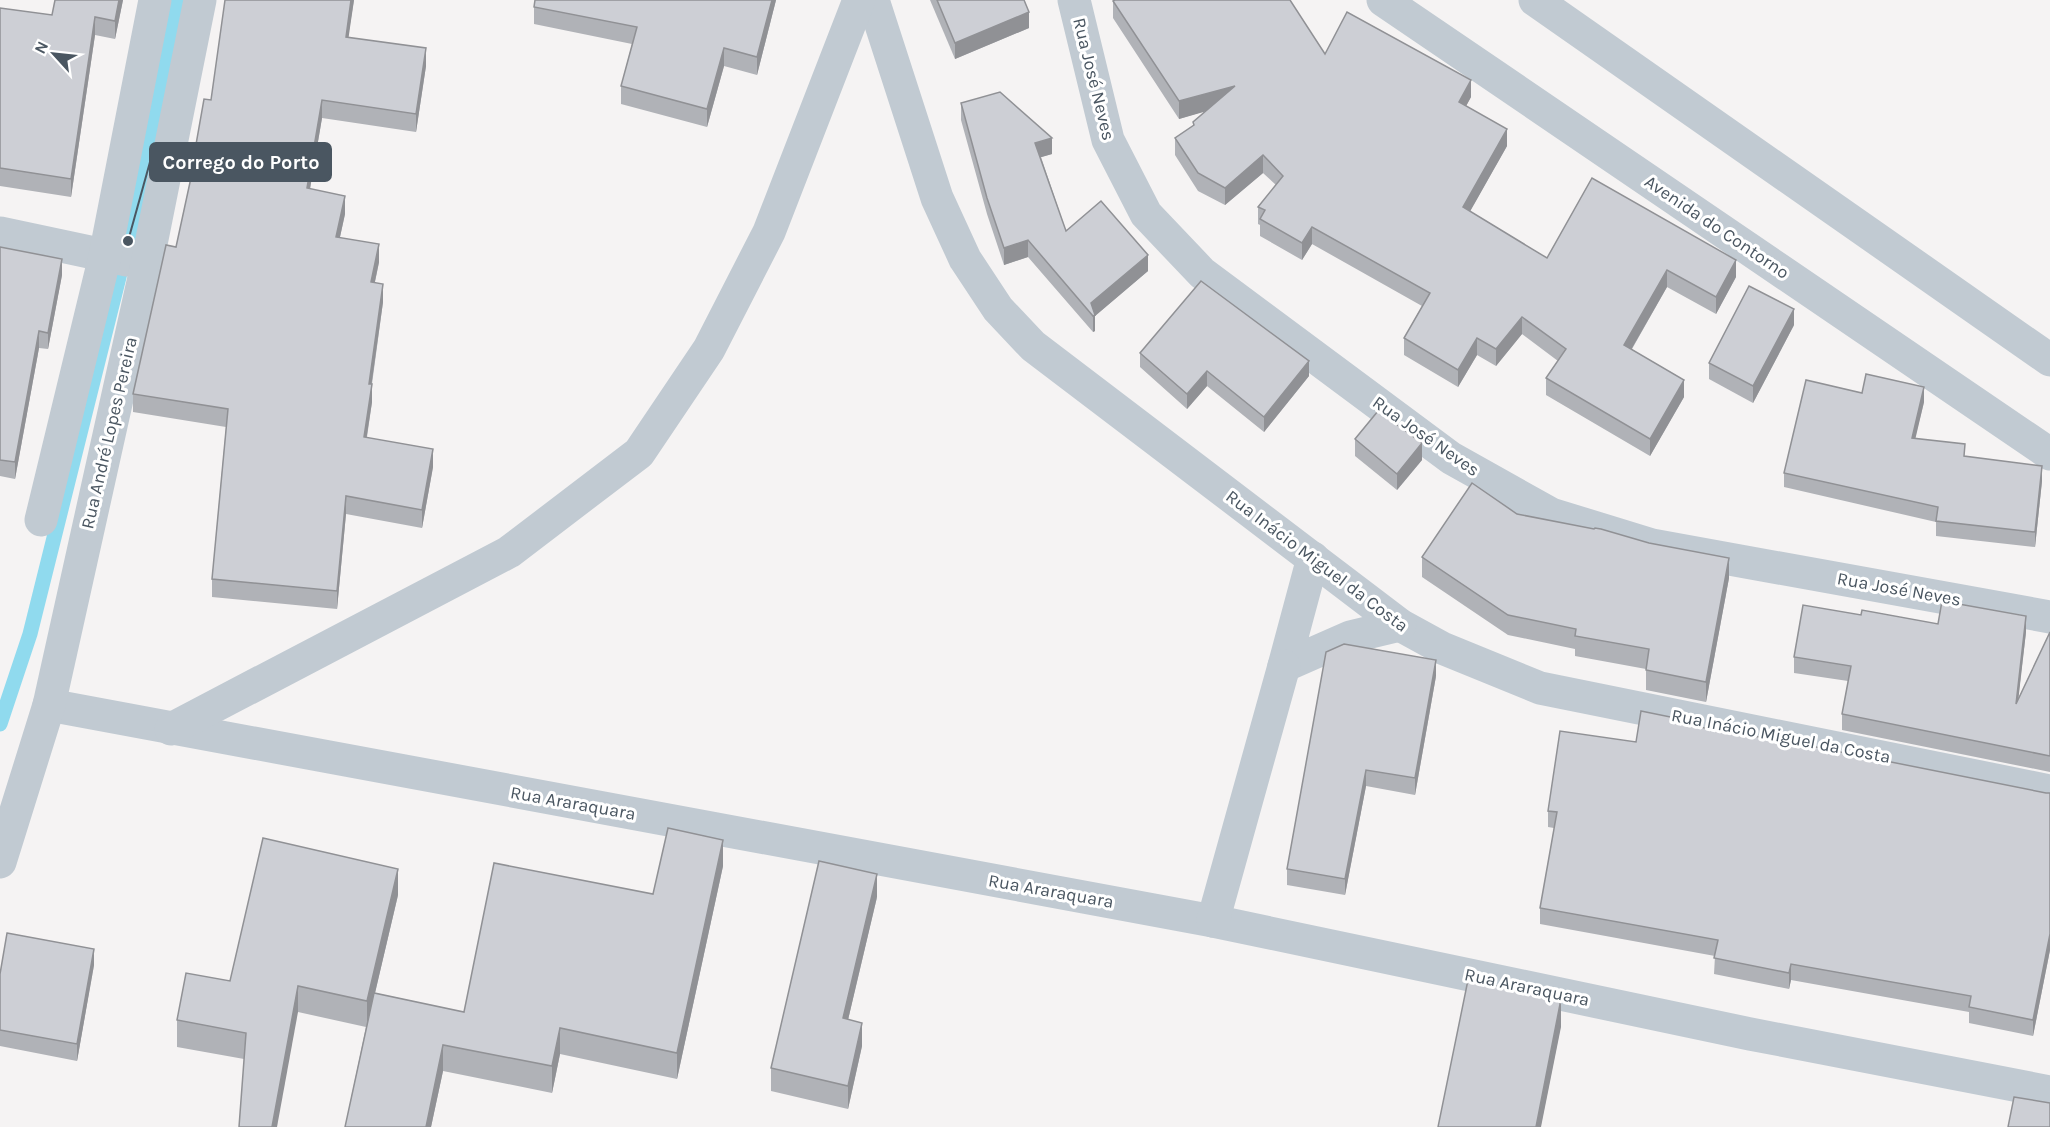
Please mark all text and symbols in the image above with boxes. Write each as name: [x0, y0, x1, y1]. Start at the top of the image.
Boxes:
street label: Rua José Neves: [1068, 15, 1120, 143]
north arrow: [24, 24, 84, 84]
text: N: [30, 38, 52, 57]
callout: Corrego do Porto: [150, 143, 331, 181]
text: Corrego do Porto: [163, 151, 319, 174]
street label: Avenida do Contorno: [1641, 170, 1793, 284]
street label: Rua André Lopes Pereira: [76, 335, 142, 531]
street label: Rua José Neves: [1368, 391, 1484, 481]
street label: Rua Inácio Miguel da Costa: [1221, 485, 1413, 637]
street label: Rua José Neves: [1835, 567, 1963, 611]
street label: Rua Inácio Miguel da Costa: [1670, 704, 1892, 768]
street label: Rua Araraquara: [509, 781, 637, 825]
street label: Rua Araraquara: [987, 869, 1115, 913]
street label: Rua Araraquara: [1463, 963, 1591, 1011]

